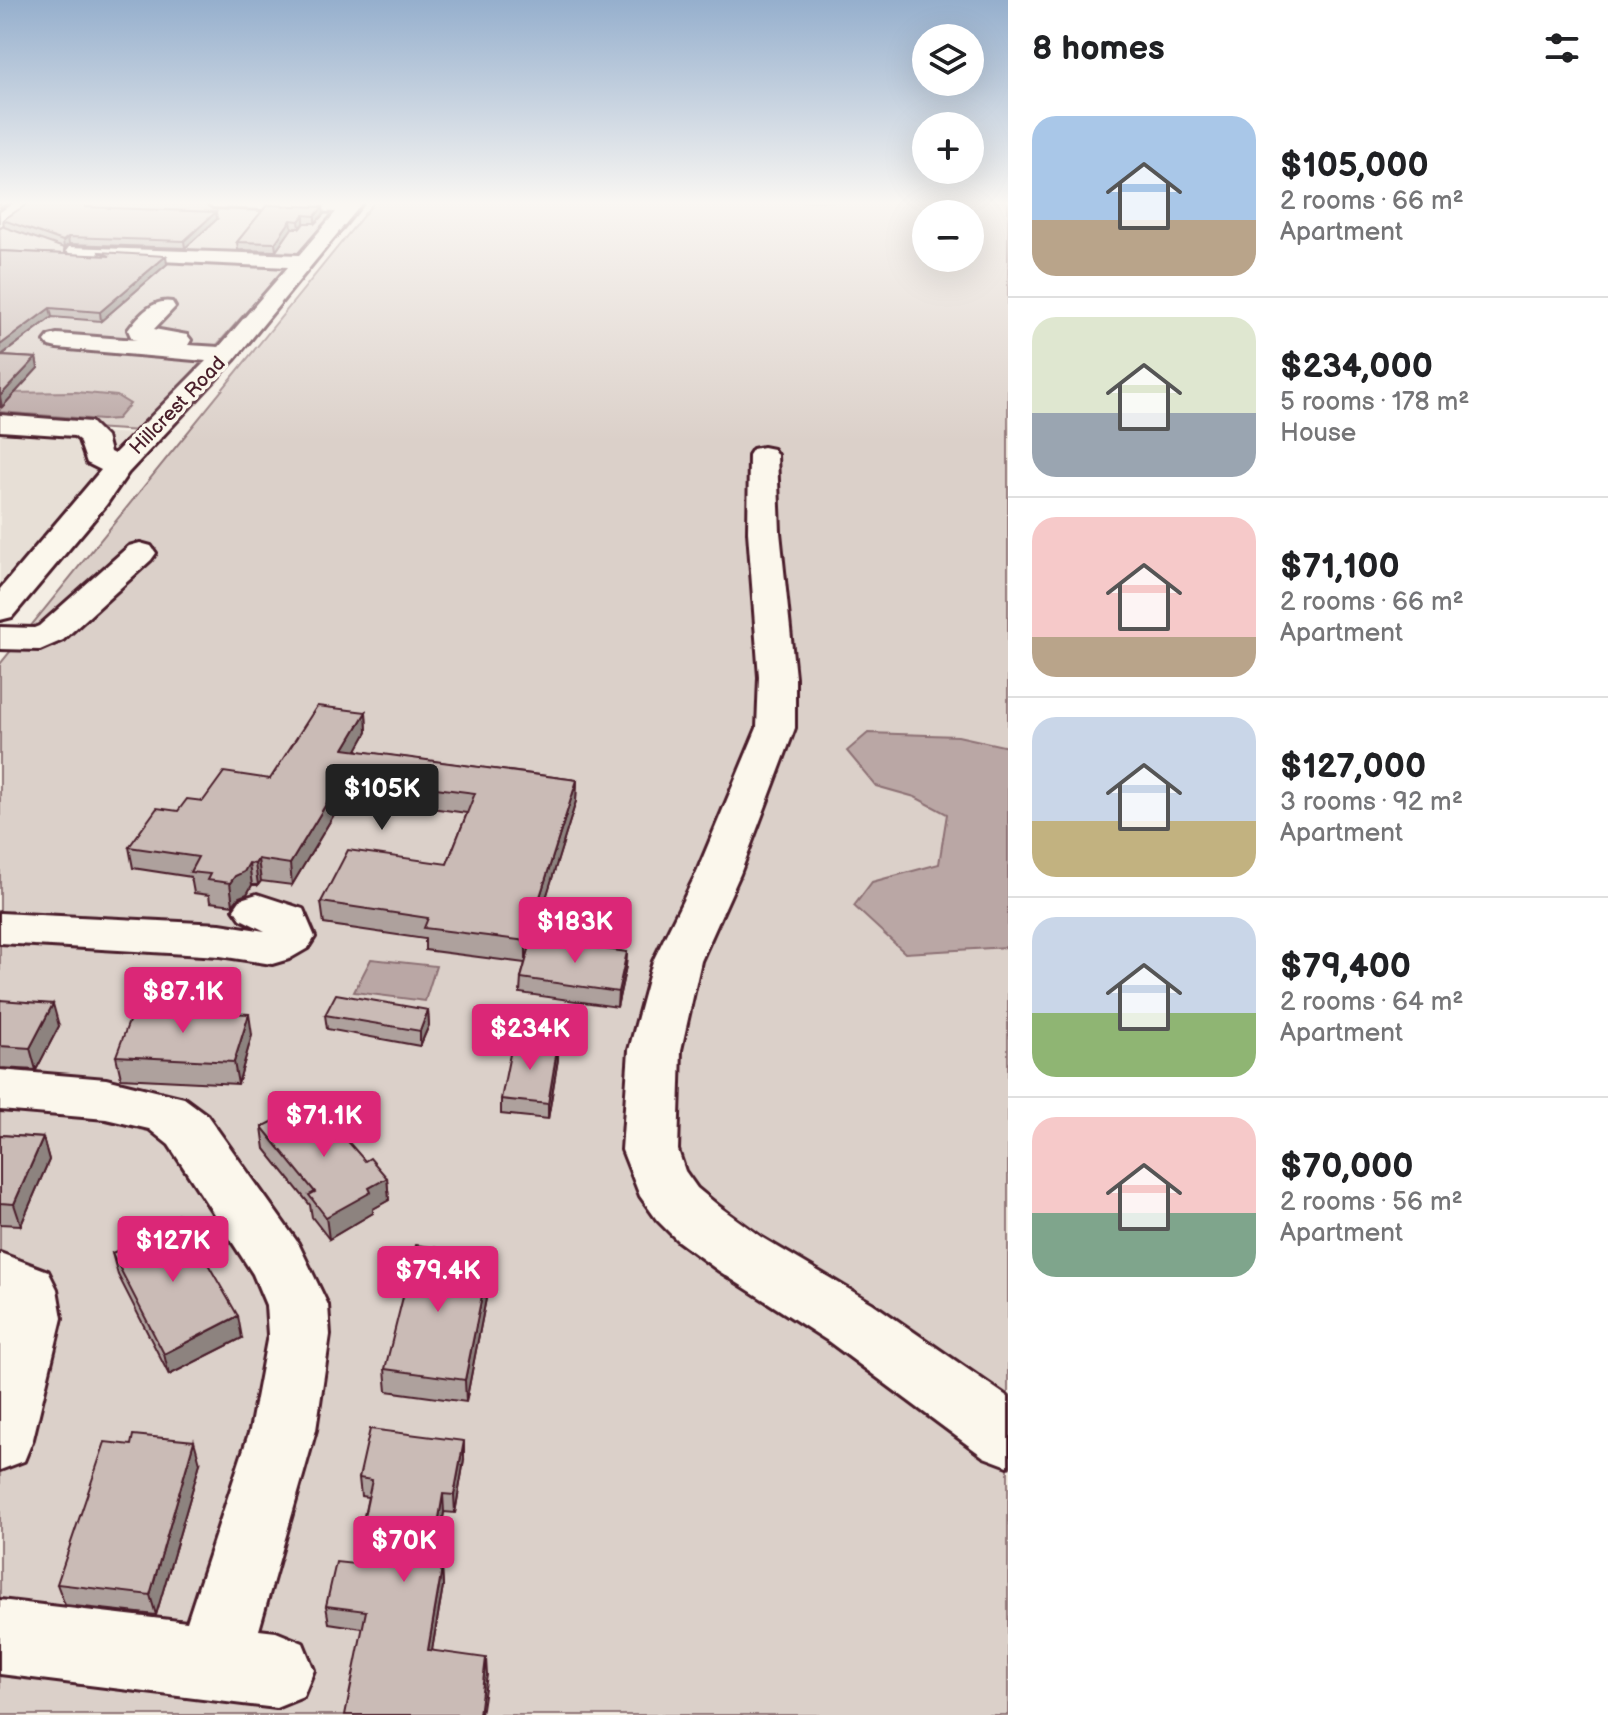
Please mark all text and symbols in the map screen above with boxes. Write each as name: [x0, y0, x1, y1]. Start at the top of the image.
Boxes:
map controls: [912, 24, 984, 272]
button: layers: [912, 24, 984, 96]
icon: filters: [1540, 26, 1584, 70]
text: 8 homes: [1032, 28, 1165, 69]
button: +: [912, 112, 984, 184]
text: $105,000: [1280, 145, 1429, 186]
icon: home: [1096, 148, 1192, 244]
text: 2 rooms · 66 m²: [1280, 186, 1464, 217]
button: −: [912, 200, 984, 272]
text: Apartment: [1280, 217, 1403, 248]
text: $234,000: [1280, 346, 1433, 387]
icon: home: [1096, 349, 1192, 445]
street label: Hillcrest Road: [125, 352, 231, 460]
text: 5 rooms · 178 m²: [1280, 387, 1469, 418]
text: House: [1280, 418, 1356, 449]
text: $71,100: [1280, 546, 1400, 587]
icon: home: [1096, 549, 1192, 645]
text: 2 rooms · 66 m²: [1280, 587, 1464, 618]
text: Apartment: [1280, 618, 1403, 649]
text: $127,000: [1280, 746, 1426, 787]
icon: home: [1096, 749, 1192, 845]
pin: $105K: [326, 764, 438, 832]
text: $105K: [344, 774, 420, 805]
text: 3 rooms · 92 m²: [1280, 787, 1463, 818]
text: Apartment: [1280, 818, 1403, 849]
pin: $183K: [519, 897, 631, 965]
text: $183K: [537, 907, 613, 938]
text: $79,400: [1280, 946, 1411, 987]
icon: home: [1096, 949, 1192, 1045]
pin: $87.1K: [118, 967, 248, 1035]
text: $87.1K: [142, 977, 224, 1008]
text: 2 rooms · 64 m²: [1280, 987, 1464, 1018]
pin: $234K: [474, 1004, 586, 1072]
text: $234K: [490, 1014, 570, 1045]
text: Apartment: [1280, 1018, 1403, 1049]
pin: $71.1K: [259, 1091, 389, 1159]
text: $71.1K: [286, 1101, 362, 1132]
text: $70,000: [1280, 1146, 1413, 1187]
icon: home: [1096, 1149, 1192, 1245]
text: 2 rooms · 56 m²: [1280, 1187, 1463, 1218]
pin: $127K: [117, 1216, 229, 1284]
text: Apartment: [1280, 1218, 1403, 1249]
text: $127K: [135, 1226, 211, 1257]
pin: $79.4K: [373, 1246, 503, 1314]
text: $79.4K: [395, 1256, 481, 1287]
pin: $70K: [357, 1516, 451, 1584]
text: $70K: [371, 1526, 437, 1557]

